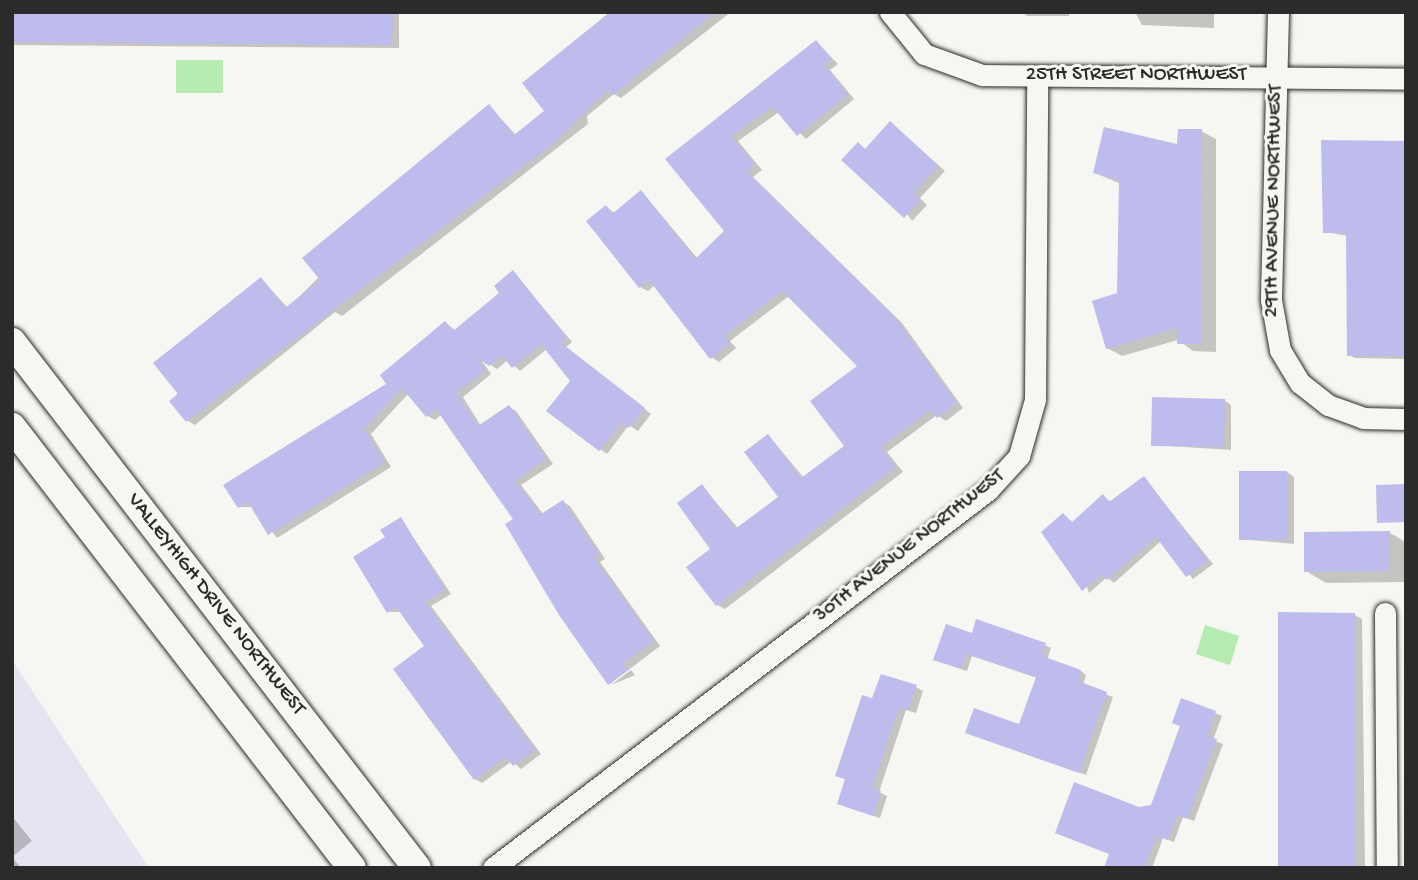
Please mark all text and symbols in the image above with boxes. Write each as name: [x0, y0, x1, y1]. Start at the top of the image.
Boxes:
street label: 25TH STREET NORTHWEST: [1026, 63, 1246, 89]
street label: 29TH AVENUE NORTHWEST: [1260, 84, 1290, 318]
street label: 30TH AVENUE NORTHWEST: [810, 465, 1010, 629]
street label: VALLEYHIGH DRIVE NORTHWEST: [120, 489, 310, 721]

